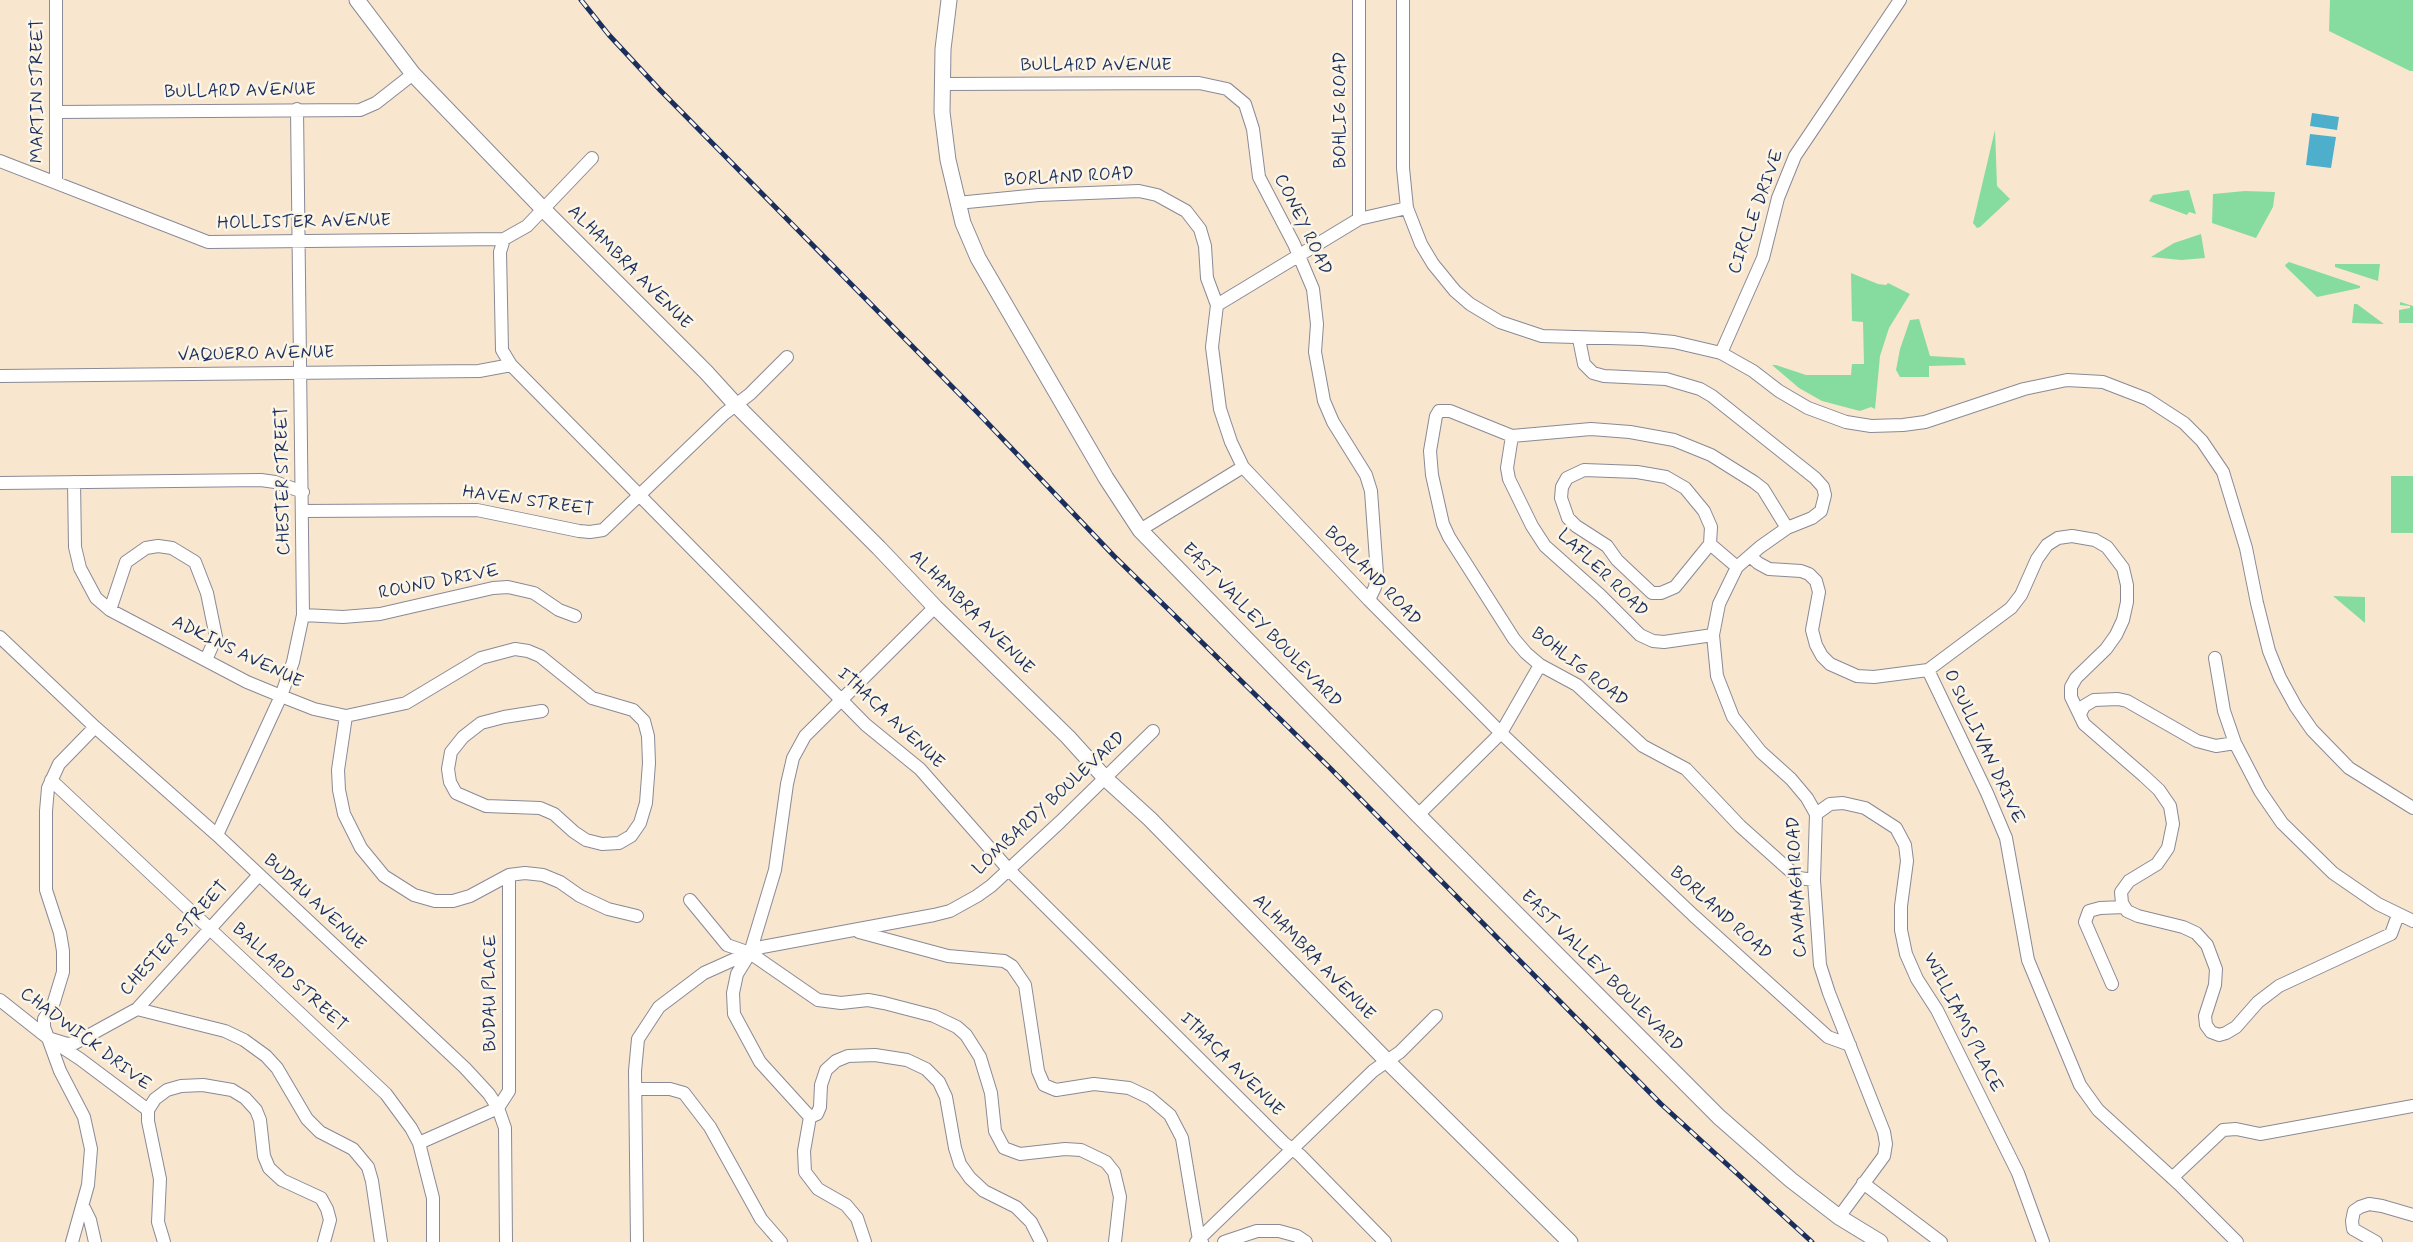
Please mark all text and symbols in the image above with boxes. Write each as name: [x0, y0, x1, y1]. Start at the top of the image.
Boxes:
street label: MARTIN STREET: [27, 19, 49, 163]
street label: BOHLIG ROAD: [1330, 51, 1352, 169]
street label: BULLARD AVENUE: [1020, 55, 1172, 77]
street label: BULLARD AVENUE: [164, 80, 316, 104]
street label: CIRCLE DRIVE: [1724, 147, 1790, 277]
street label: BORLAND ROAD: [1003, 164, 1135, 192]
street label: CONEY ROAD: [1268, 171, 1336, 279]
street label: ALHAMBRA AVENUE: [562, 201, 696, 335]
street label: HOLLISTER AVENUE: [217, 211, 391, 235]
street label: VAQUERO AVENUE: [177, 343, 335, 367]
street label: CHESTER STREET: [272, 406, 296, 556]
street label: HAVEN STREET: [461, 482, 595, 522]
street label: BORLAND ROAD: [1319, 523, 1425, 631]
street label: LAFLER ROAD: [1552, 525, 1652, 623]
street label: EAST VALLEY BOULEVARD: [1176, 539, 1346, 713]
street label: ALHAMBRA AVENUE: [904, 546, 1038, 680]
street label: ROUND DRIVE: [377, 561, 501, 605]
street label: ADKINS AVENUE: [168, 612, 306, 694]
street label: BOHLIG ROAD: [1526, 623, 1632, 713]
street label: ITHACA AVENUE: [832, 664, 948, 774]
street label: O SULLIVAN DRIVE: [1938, 667, 2028, 827]
street label: LOMBARDY BOULEVARD: [969, 728, 1131, 880]
street label: CAVANAGH ROAD: [1784, 816, 1812, 958]
street label: BUDAU AVENUE: [259, 850, 369, 956]
street label: BORLAND ROAD: [1664, 862, 1776, 966]
street label: CHESTER STREET: [116, 877, 234, 1001]
street label: EAST VALLEY BOULEVARD: [1515, 886, 1687, 1058]
street label: ALHAMBRA AVENUE: [1247, 890, 1379, 1026]
street label: BALLARD STREET: [227, 919, 351, 1037]
street label: BUDAU PLACE: [480, 934, 502, 1052]
street label: WILLIAMS PLACE: [1917, 949, 2007, 1097]
street label: CHADWICK DRIVE: [15, 984, 155, 1096]
street label: ITHACA AVENUE: [1174, 1008, 1288, 1122]

